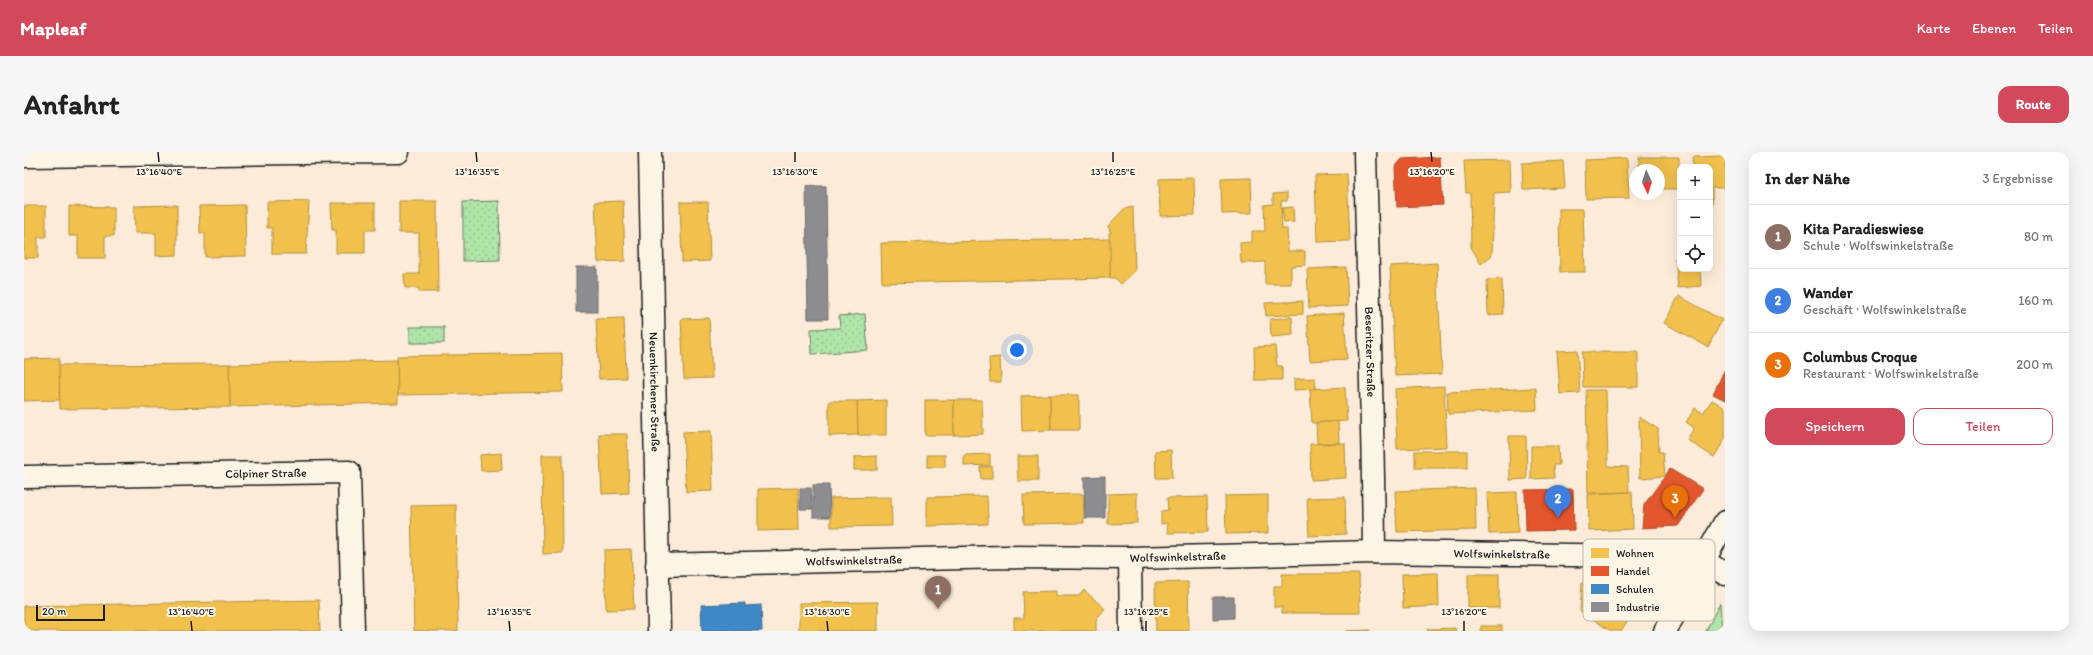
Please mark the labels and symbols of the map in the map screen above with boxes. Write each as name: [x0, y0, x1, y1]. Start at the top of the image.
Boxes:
north arrow: [1629, 164, 1665, 200]
text: 13°16'40"E: [136, 165, 183, 178]
text: 13°16'35"E: [455, 165, 500, 178]
text: 13°16'30"E: [772, 165, 818, 178]
text: 13°16'25"E: [1091, 165, 1136, 178]
text: 13°16'20"E: [1409, 165, 1455, 178]
street label: Beseritzer Straße: [1362, 307, 1378, 397]
street label: Neuenkirchener Straße: [646, 332, 663, 452]
your location: [1007, 340, 1027, 360]
street label: Cölpiner Straße: [225, 466, 307, 481]
pin: 2: [1545, 485, 1571, 518]
pin: 3: [1662, 485, 1688, 518]
legend: [1583, 539, 1715, 621]
street label: Wolfswinkelstraße: [1454, 546, 1550, 562]
text: Wohnen: [1616, 547, 1655, 560]
street label: Wolfswinkelstraße: [1130, 549, 1227, 565]
street label: Wolfswinkelstraße: [806, 552, 903, 569]
text: Handel: [1616, 565, 1650, 578]
pin: 1: [925, 576, 951, 609]
text: Schulen: [1616, 583, 1654, 596]
text: Industrie: [1616, 601, 1660, 614]
scale bar: [36, 603, 105, 622]
text: 13°16'40"E: [168, 605, 215, 618]
text: 13°16'35"E: [487, 605, 532, 618]
text: 13°16'30"E: [804, 605, 850, 618]
text: 13°16'25"E: [1124, 605, 1169, 618]
text: 13°16'20"E: [1441, 605, 1487, 618]

